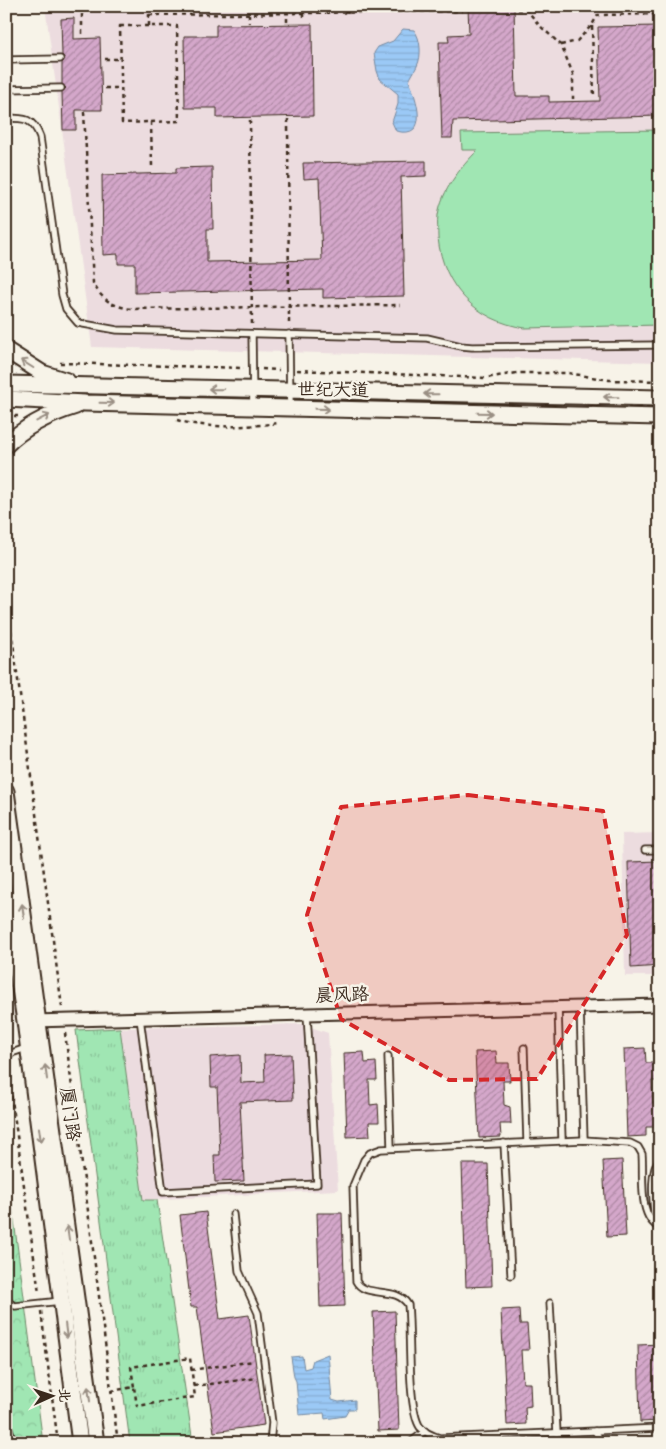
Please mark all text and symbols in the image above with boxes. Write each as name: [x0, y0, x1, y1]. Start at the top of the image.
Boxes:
one-way arrow: [21, 358, 35, 368]
street label: 世纪大道: [297, 378, 369, 402]
one-way arrow: [208, 384, 224, 394]
one-way arrow: [423, 389, 440, 399]
one-way arrow: [603, 393, 619, 402]
one-way arrow: [99, 399, 115, 408]
one-way arrow: [314, 404, 330, 414]
one-way arrow: [476, 408, 493, 418]
one-way arrow: [35, 413, 50, 422]
one-way arrow: [18, 904, 28, 920]
street label: 晨风路: [315, 983, 369, 1007]
one-way arrow: [41, 1065, 51, 1081]
street label: 厦门路: [55, 1086, 85, 1142]
one-way arrow: [35, 1127, 45, 1143]
one-way arrow: [63, 1226, 73, 1242]
one-way arrow: [61, 1323, 71, 1339]
north arrow: [28, 1372, 78, 1422]
one-way arrow: [84, 1387, 94, 1403]
text: 北: [56, 1388, 73, 1403]

